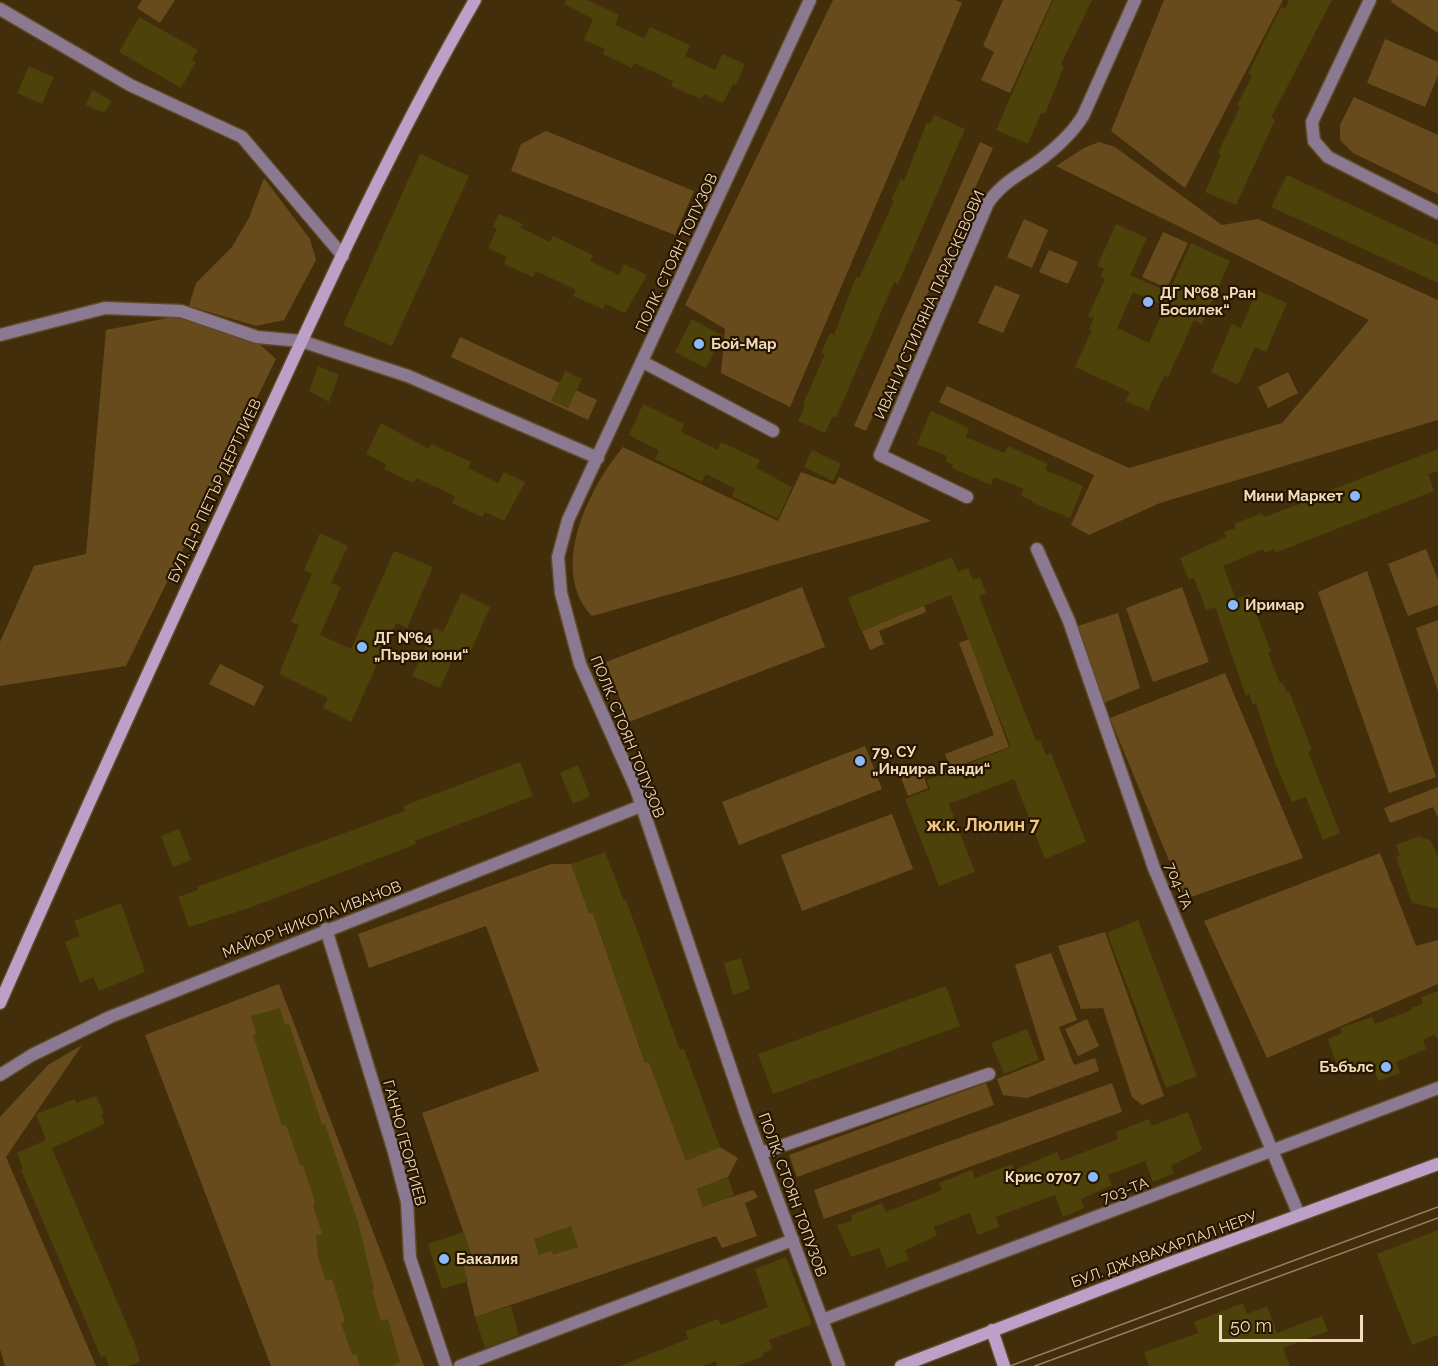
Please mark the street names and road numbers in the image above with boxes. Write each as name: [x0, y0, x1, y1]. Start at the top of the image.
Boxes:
street label: ПОЛК. СТОЯН ТОПУЗОВ: [632, 171, 722, 335]
street label: ИВАН И СТИЛЯНА ПАРАСКЕВОВИ: [871, 188, 989, 422]
street label: БУЛ. Д-Р ПЕТЪР ДЕРТЛИЕВ: [164, 396, 266, 586]
street label: ПОЛК. СТОЯН ТОПУЗОВ: [586, 653, 668, 821]
street label: 704-ТА: [1160, 860, 1196, 912]
street label: МАЙОР НИКОЛА ИВАНОВ: [220, 878, 404, 962]
street label: ГАНЧО ГЕОРГИЕВ: [379, 1078, 429, 1208]
street label: ПОЛК. СТОЯН ТОПУЗОВ: [754, 1111, 830, 1279]
street label: 703-ТА: [1099, 1174, 1151, 1208]
street label: БУЛ. ДЖАВАХАРЛАЛ НЕРУ: [1069, 1208, 1259, 1292]

